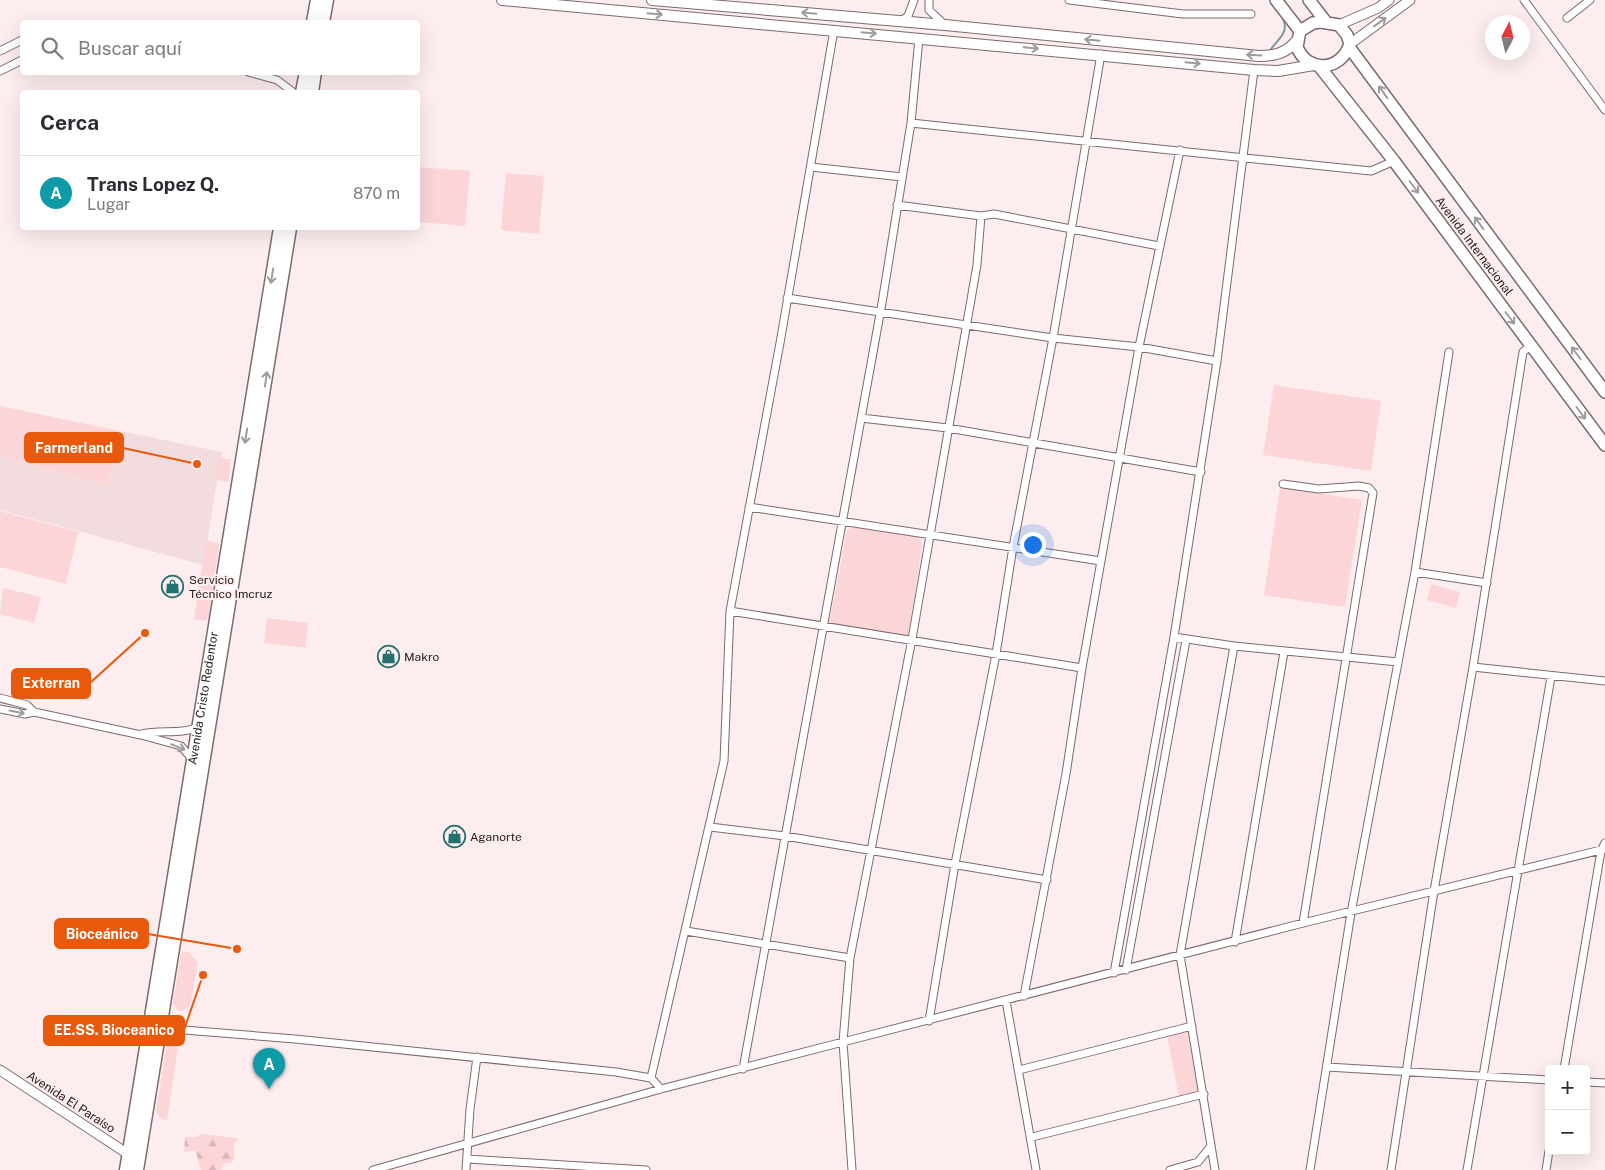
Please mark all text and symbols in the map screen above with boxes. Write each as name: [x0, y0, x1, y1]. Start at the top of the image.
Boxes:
one-way arrow: [801, 8, 817, 18]
one-way arrow: [647, 9, 663, 18]
north arrow: [1485, 15, 1530, 60]
one-way arrow: [1373, 17, 1387, 27]
search box: [20, 20, 420, 75]
one-way arrow: [861, 28, 877, 38]
icon: search: [38, 34, 66, 62]
one-way arrow: [1085, 35, 1101, 45]
text: Buscar aquí: [78, 37, 182, 59]
one-way arrow: [1023, 43, 1039, 53]
one-way arrow: [1246, 51, 1262, 60]
one-way arrow: [1185, 59, 1201, 68]
one-way arrow: [1377, 86, 1388, 99]
text: Cerca: [40, 110, 99, 135]
text: Trans Lopez Q.: [87, 173, 219, 195]
one-way arrow: [1408, 180, 1419, 193]
text: A: [50, 184, 62, 203]
text: 870 m: [353, 184, 400, 203]
street label: Avenida Internacional: [1432, 194, 1516, 298]
text: Lugar: [87, 195, 130, 214]
one-way arrow: [1474, 216, 1484, 230]
one-way arrow: [267, 267, 277, 283]
one-way arrow: [1505, 311, 1516, 324]
one-way arrow: [1571, 346, 1581, 360]
one-way arrow: [261, 372, 271, 388]
one-way arrow: [1576, 405, 1586, 419]
one-way arrow: [241, 428, 251, 444]
callout: Farmerland: [25, 433, 123, 462]
text: Farmerland: [35, 440, 113, 456]
your location: [1020, 532, 1046, 558]
place label: Servicio Técnico Imcruz: [189, 573, 272, 601]
shop icon: Servicio Técnico Imcruz: [161, 575, 185, 599]
street label: Avenida Cristo Redentor: [185, 630, 221, 766]
shop icon: Makro: [376, 645, 400, 669]
place label: Makro: [404, 650, 440, 664]
callout: Exterran: [12, 669, 90, 698]
text: Exterran: [22, 675, 80, 691]
one-way arrow: [9, 708, 25, 718]
one-way arrow: [170, 742, 185, 752]
shop icon: Aganorte: [442, 825, 466, 849]
place label: Aganorte: [470, 830, 522, 844]
callout: Bioceánico: [55, 919, 148, 948]
text: Bioceánico: [66, 926, 138, 942]
callout: EE.SS. Bioceanico: [44, 1016, 184, 1045]
text: EE.SS. Bioceanico: [54, 1022, 174, 1038]
pin: A: [253, 1048, 285, 1089]
map controls: [1545, 1065, 1590, 1155]
button: +: [1545, 1065, 1590, 1110]
street label: Avenida El Paraíso: [24, 1068, 118, 1136]
button: −: [1545, 1110, 1590, 1155]

